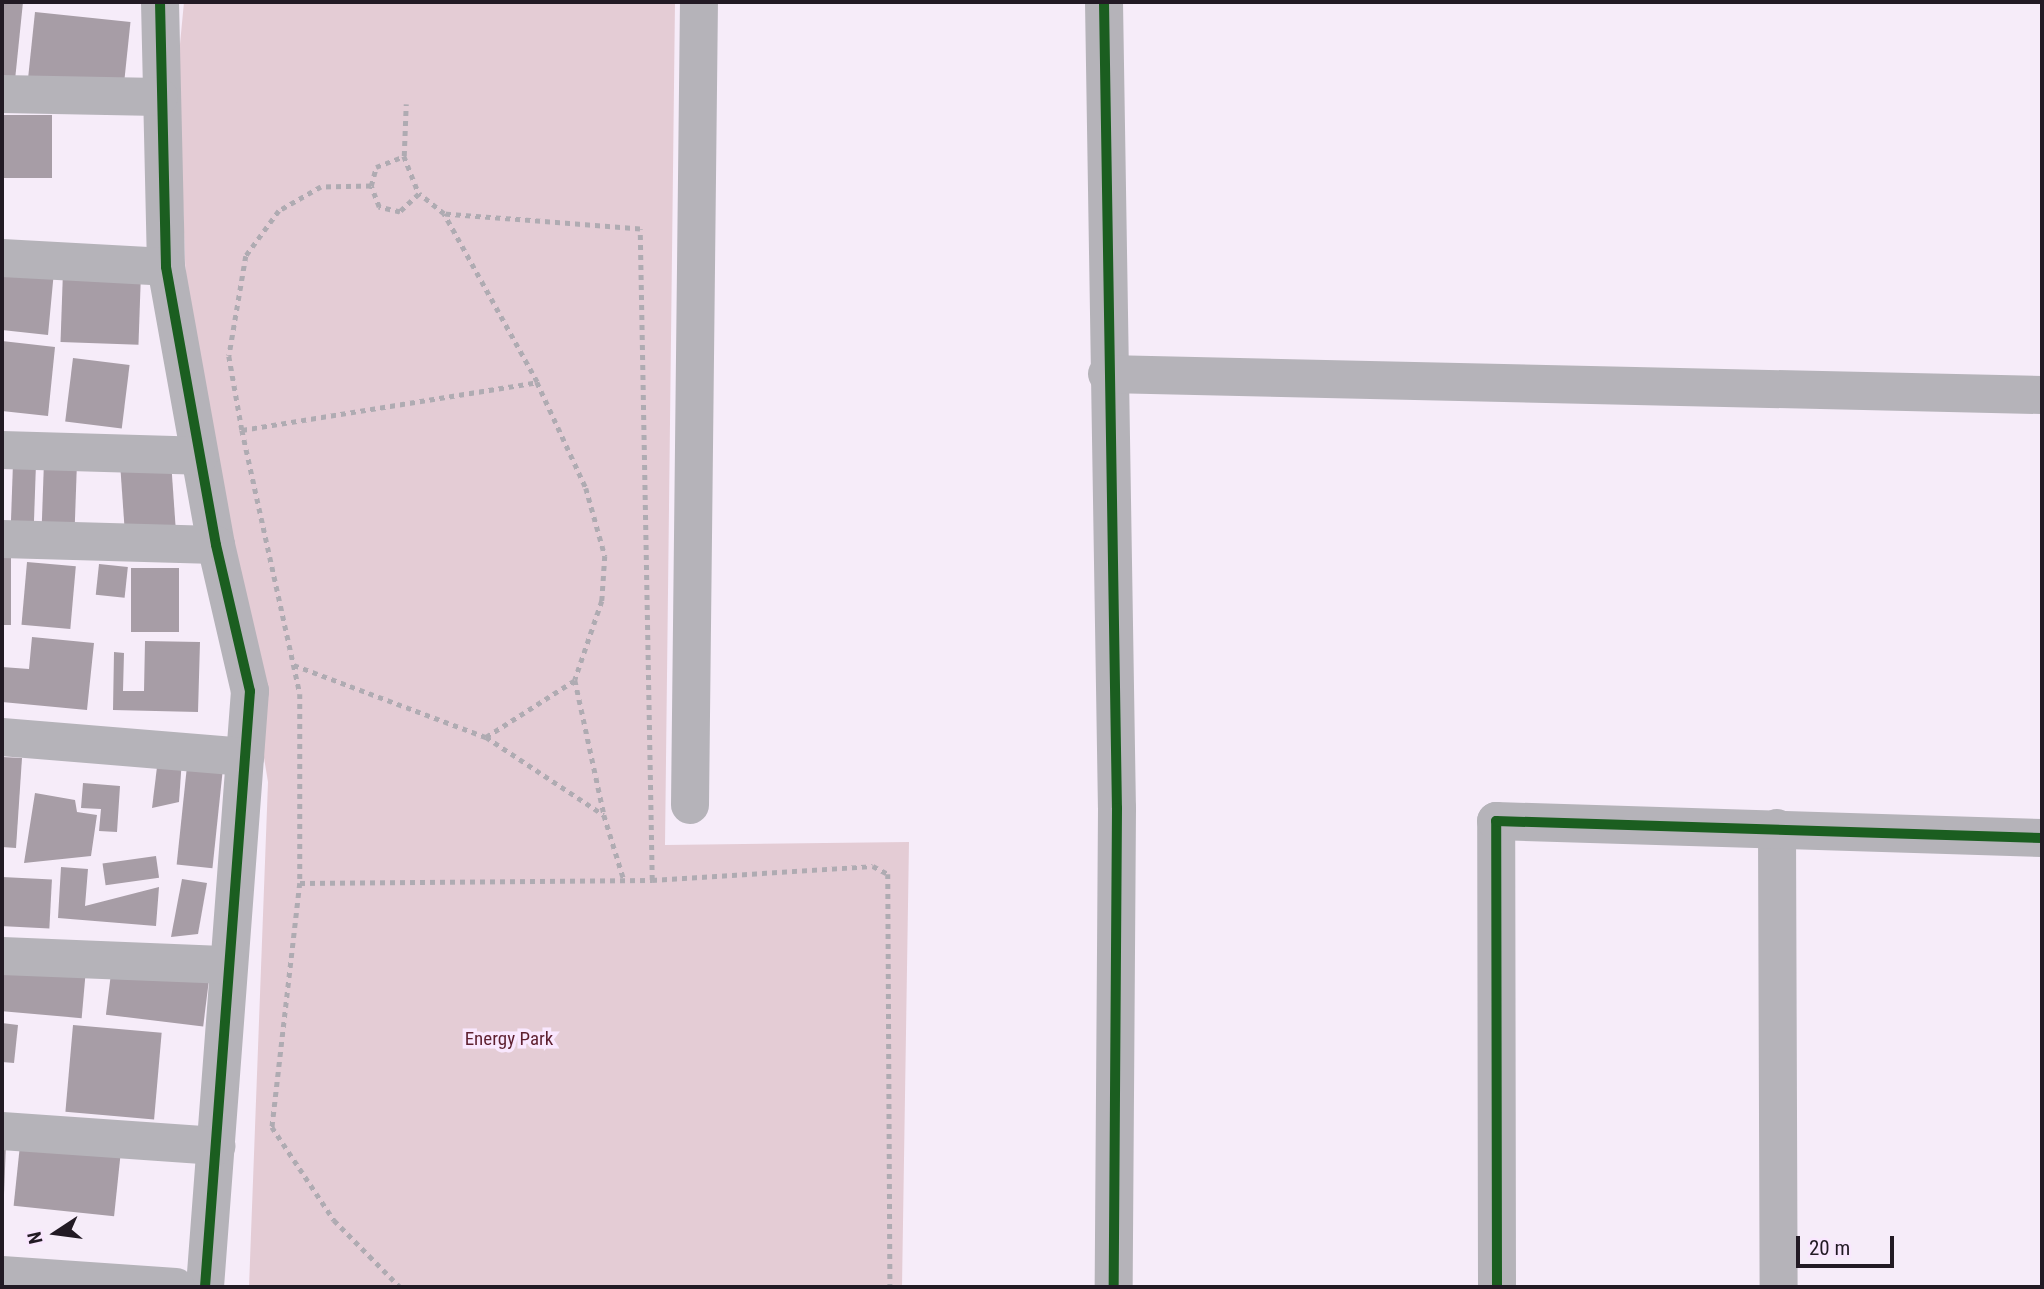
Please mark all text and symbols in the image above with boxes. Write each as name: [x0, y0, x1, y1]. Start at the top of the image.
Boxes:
park label: Energy Park: [465, 1028, 553, 1050]
north arrow: [21, 1198, 91, 1268]
scale bar: [1799, 1222, 1897, 1266]
text: N: [23, 1230, 48, 1246]
text: 20 m: [1809, 1236, 1850, 1260]

